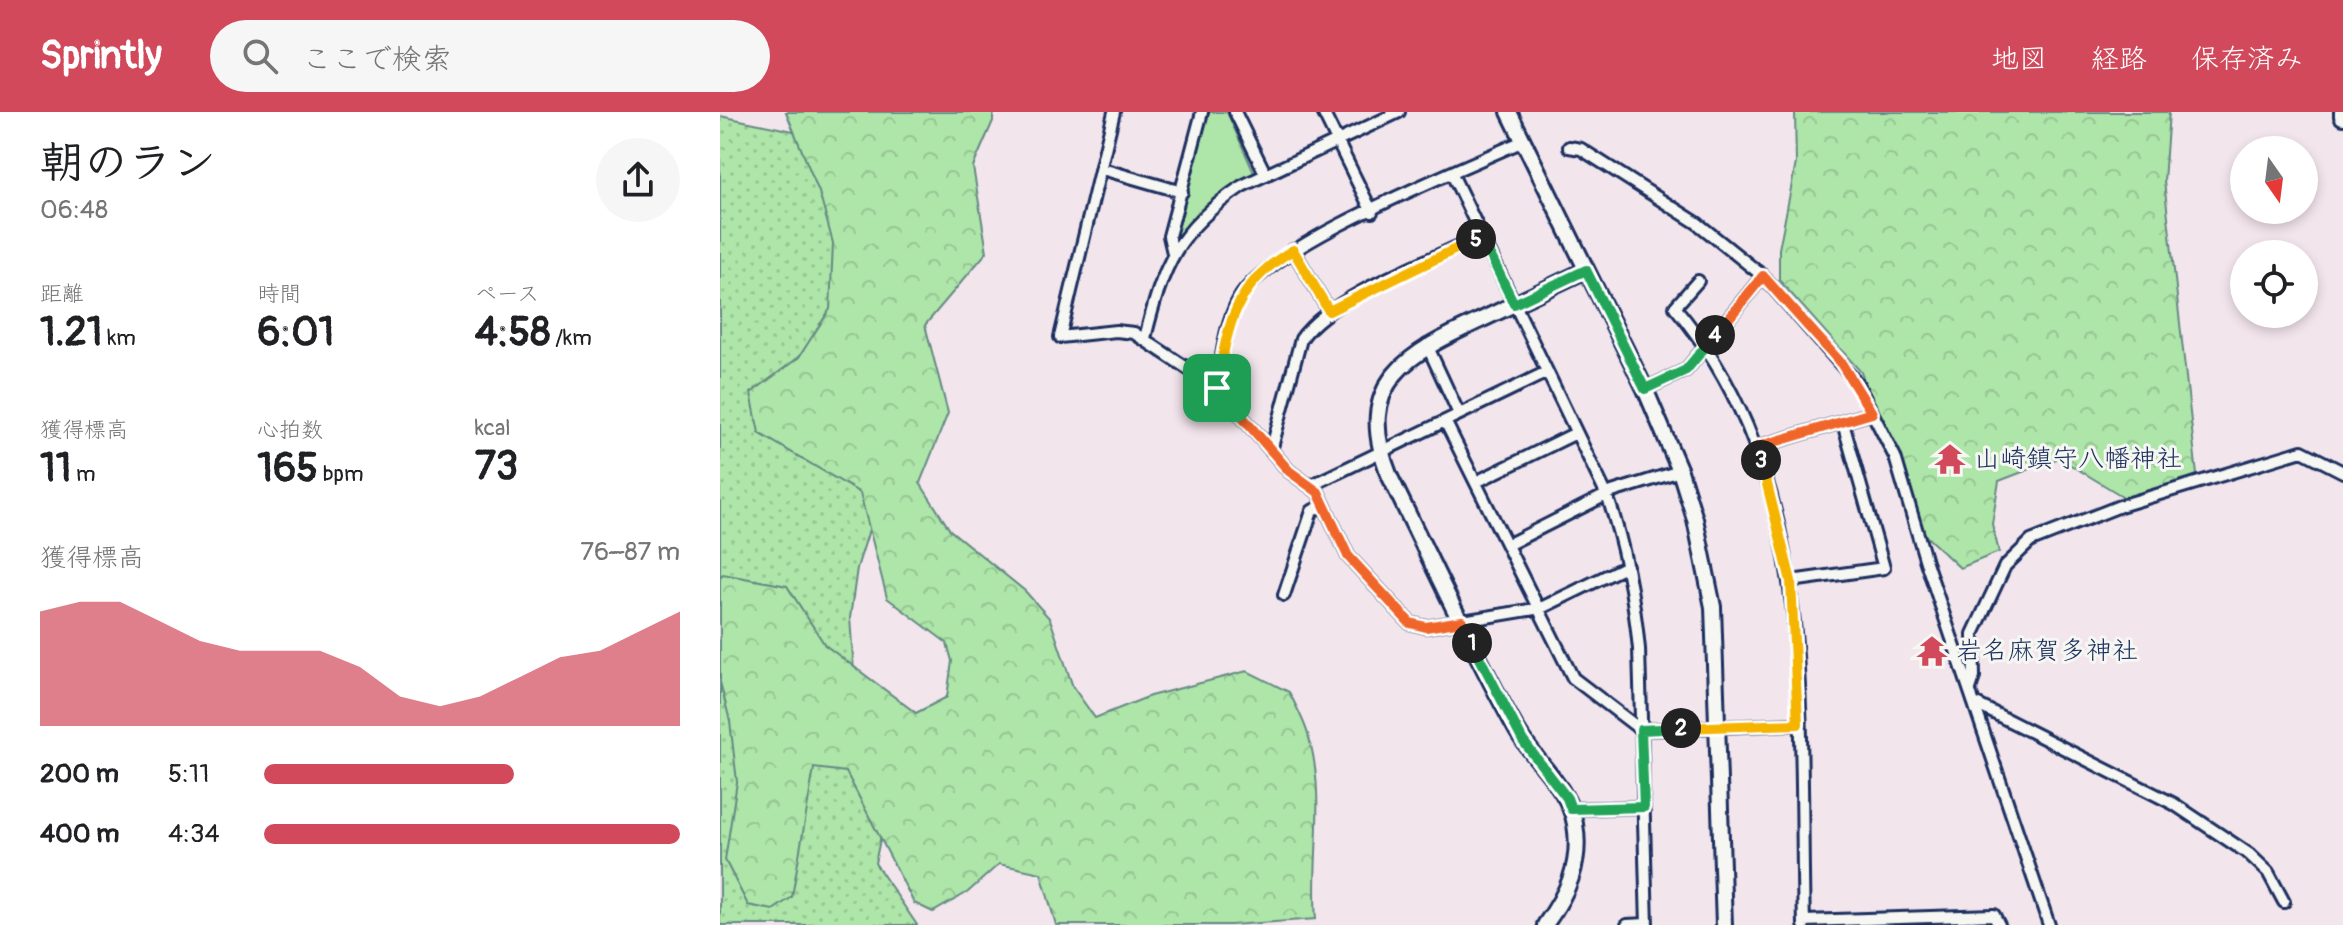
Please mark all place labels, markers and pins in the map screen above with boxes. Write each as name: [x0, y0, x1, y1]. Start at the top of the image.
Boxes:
pin: 5: [1456, 219, 1496, 259]
pin: 4: [1695, 315, 1735, 355]
pin: [1183, 354, 1251, 422]
pin: 3: [1741, 440, 1781, 480]
temple icon: 山崎鎮守八幡神社: [1933, 442, 1967, 476]
place label: 山崎鎮守八幡神社: [1974, 443, 2182, 475]
pin: 1: [1452, 623, 1492, 663]
temple icon: 岩名麻賀多神社: [1915, 634, 1949, 668]
place label: 岩名麻賀多神社: [1956, 635, 2138, 667]
pin: 2: [1661, 708, 1701, 748]

